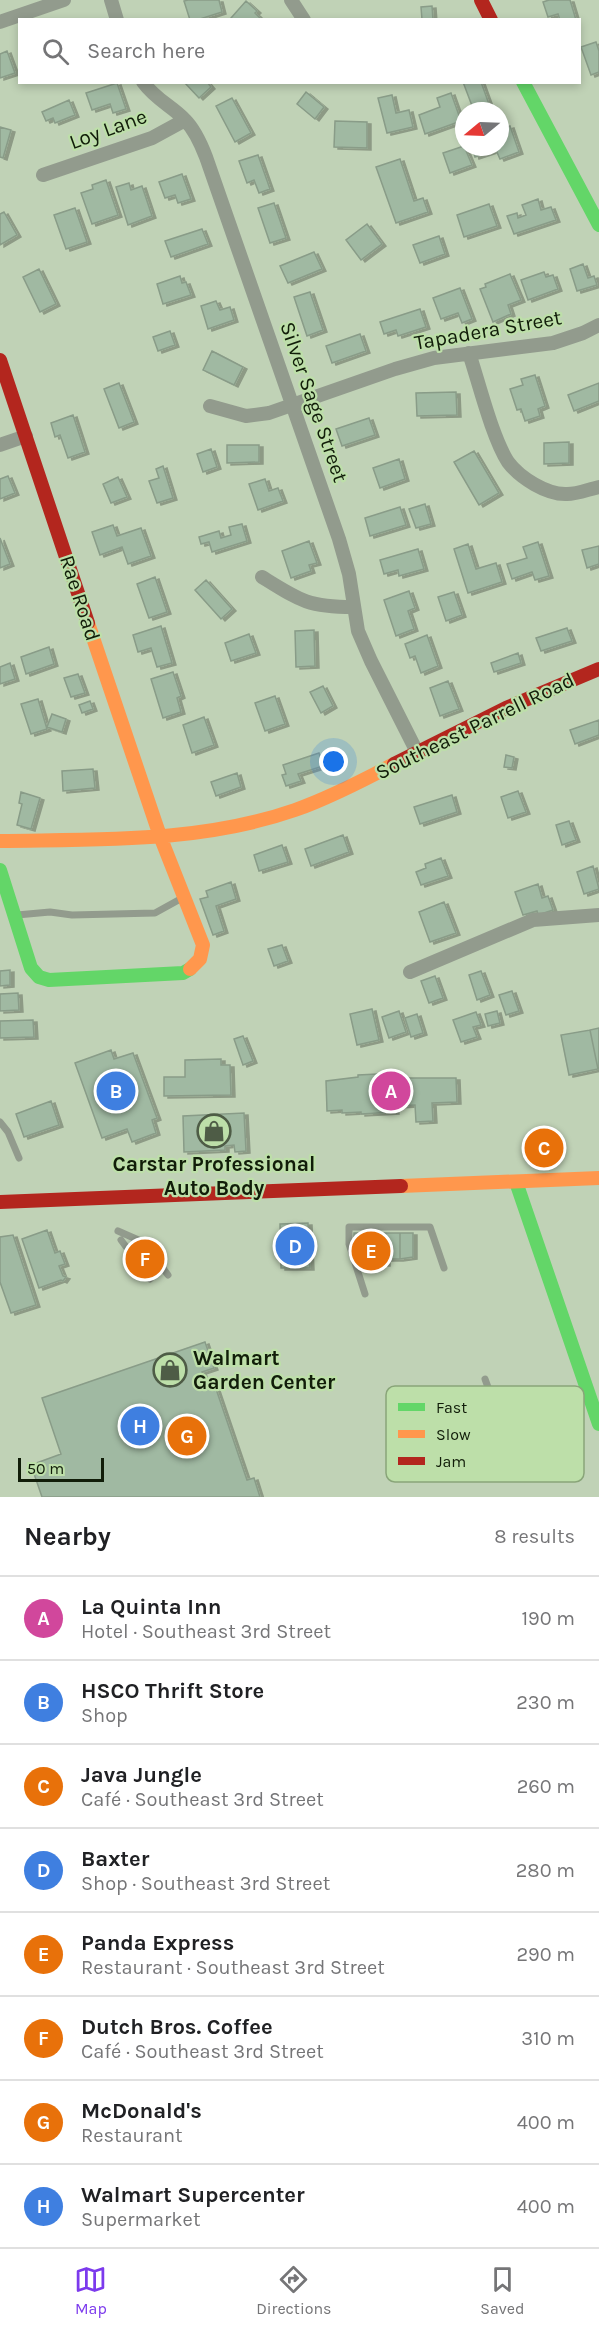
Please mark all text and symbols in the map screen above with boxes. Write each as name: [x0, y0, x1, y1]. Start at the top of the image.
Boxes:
search box: [18, 18, 581, 84]
icon: search: [39, 35, 72, 68]
text: Search here: [87, 38, 205, 64]
north arrow: [455, 102, 509, 156]
street label: Loy Lane: [66, 104, 150, 154]
street label: Tapadera Street: [413, 305, 564, 355]
street label: Silver Sage Street: [275, 319, 353, 486]
street label: Rae Road: [55, 552, 105, 644]
street label: Southeast Parrell Road: [372, 667, 578, 785]
your location: [319, 747, 348, 776]
pin: B: [96, 1068, 136, 1114]
pin: A: [372, 1068, 410, 1114]
shop icon: Carstar Professional Auto Body: [196, 1113, 232, 1149]
pin: C: [524, 1126, 564, 1170]
place label: Carstar Professional Auto Body: [113, 1152, 315, 1200]
pin: D: [276, 1224, 314, 1268]
pin: E: [352, 1228, 391, 1274]
pin: F: [126, 1236, 164, 1282]
place label: Walmart Garden Center: [193, 1346, 336, 1394]
shop icon: Walmart Garden Center: [152, 1352, 188, 1388]
legend: [386, 1386, 584, 1482]
text: Fast: [436, 1398, 467, 1417]
pin: H: [120, 1404, 160, 1448]
pin: G: [168, 1414, 207, 1458]
text: Slow: [436, 1425, 471, 1444]
text: Jam: [436, 1452, 466, 1471]
scale bar: [18, 1455, 104, 1482]
text: 50 m: [27, 1459, 64, 1478]
text: Nearby: [24, 1521, 111, 1552]
text: 8 results: [494, 1525, 575, 1548]
text: La Quinta Inn: [81, 1594, 221, 1620]
text: A: [37, 1607, 50, 1630]
text: 190 m: [521, 1607, 575, 1630]
text: Hotel · Southeast 3rd Street: [81, 1620, 331, 1643]
text: HSCO Thrift Store: [81, 1678, 264, 1704]
text: B: [37, 1691, 50, 1714]
text: 230 m: [516, 1691, 575, 1714]
text: Shop: [81, 1704, 128, 1727]
text: Java Jungle: [81, 1762, 202, 1788]
text: C: [37, 1775, 50, 1798]
text: 260 m: [517, 1775, 575, 1798]
text: Café · Southeast 3rd Street: [81, 1788, 324, 1811]
text: Baxter: [81, 1846, 149, 1872]
text: D: [37, 1859, 50, 1882]
text: 280 m: [516, 1859, 575, 1882]
text: Shop · Southeast 3rd Street: [81, 1872, 330, 1895]
text: Panda Express: [81, 1930, 234, 1956]
text: E: [38, 1943, 49, 1966]
text: 290 m: [516, 1943, 575, 1966]
text: Restaurant · Southeast 3rd Street: [81, 1956, 385, 1979]
text: Dutch Bros. Coffee: [81, 2014, 273, 2040]
text: F: [38, 2027, 49, 2050]
text: 310 m: [521, 2027, 575, 2050]
text: Café · Southeast 3rd Street: [81, 2040, 324, 2063]
text: McDonald's: [81, 2098, 202, 2124]
text: G: [37, 2111, 50, 2134]
text: 400 m: [517, 2111, 575, 2134]
text: Restaurant: [81, 2124, 183, 2147]
text: Walmart Supercenter: [81, 2182, 305, 2208]
text: H: [36, 2195, 51, 2218]
text: 400 m: [517, 2195, 575, 2218]
text: Supermarket: [81, 2208, 200, 2231]
tab: Map: [74, 2263, 107, 2318]
tab: Directions: [256, 2263, 331, 2318]
tab: Saved: [480, 2263, 525, 2318]

